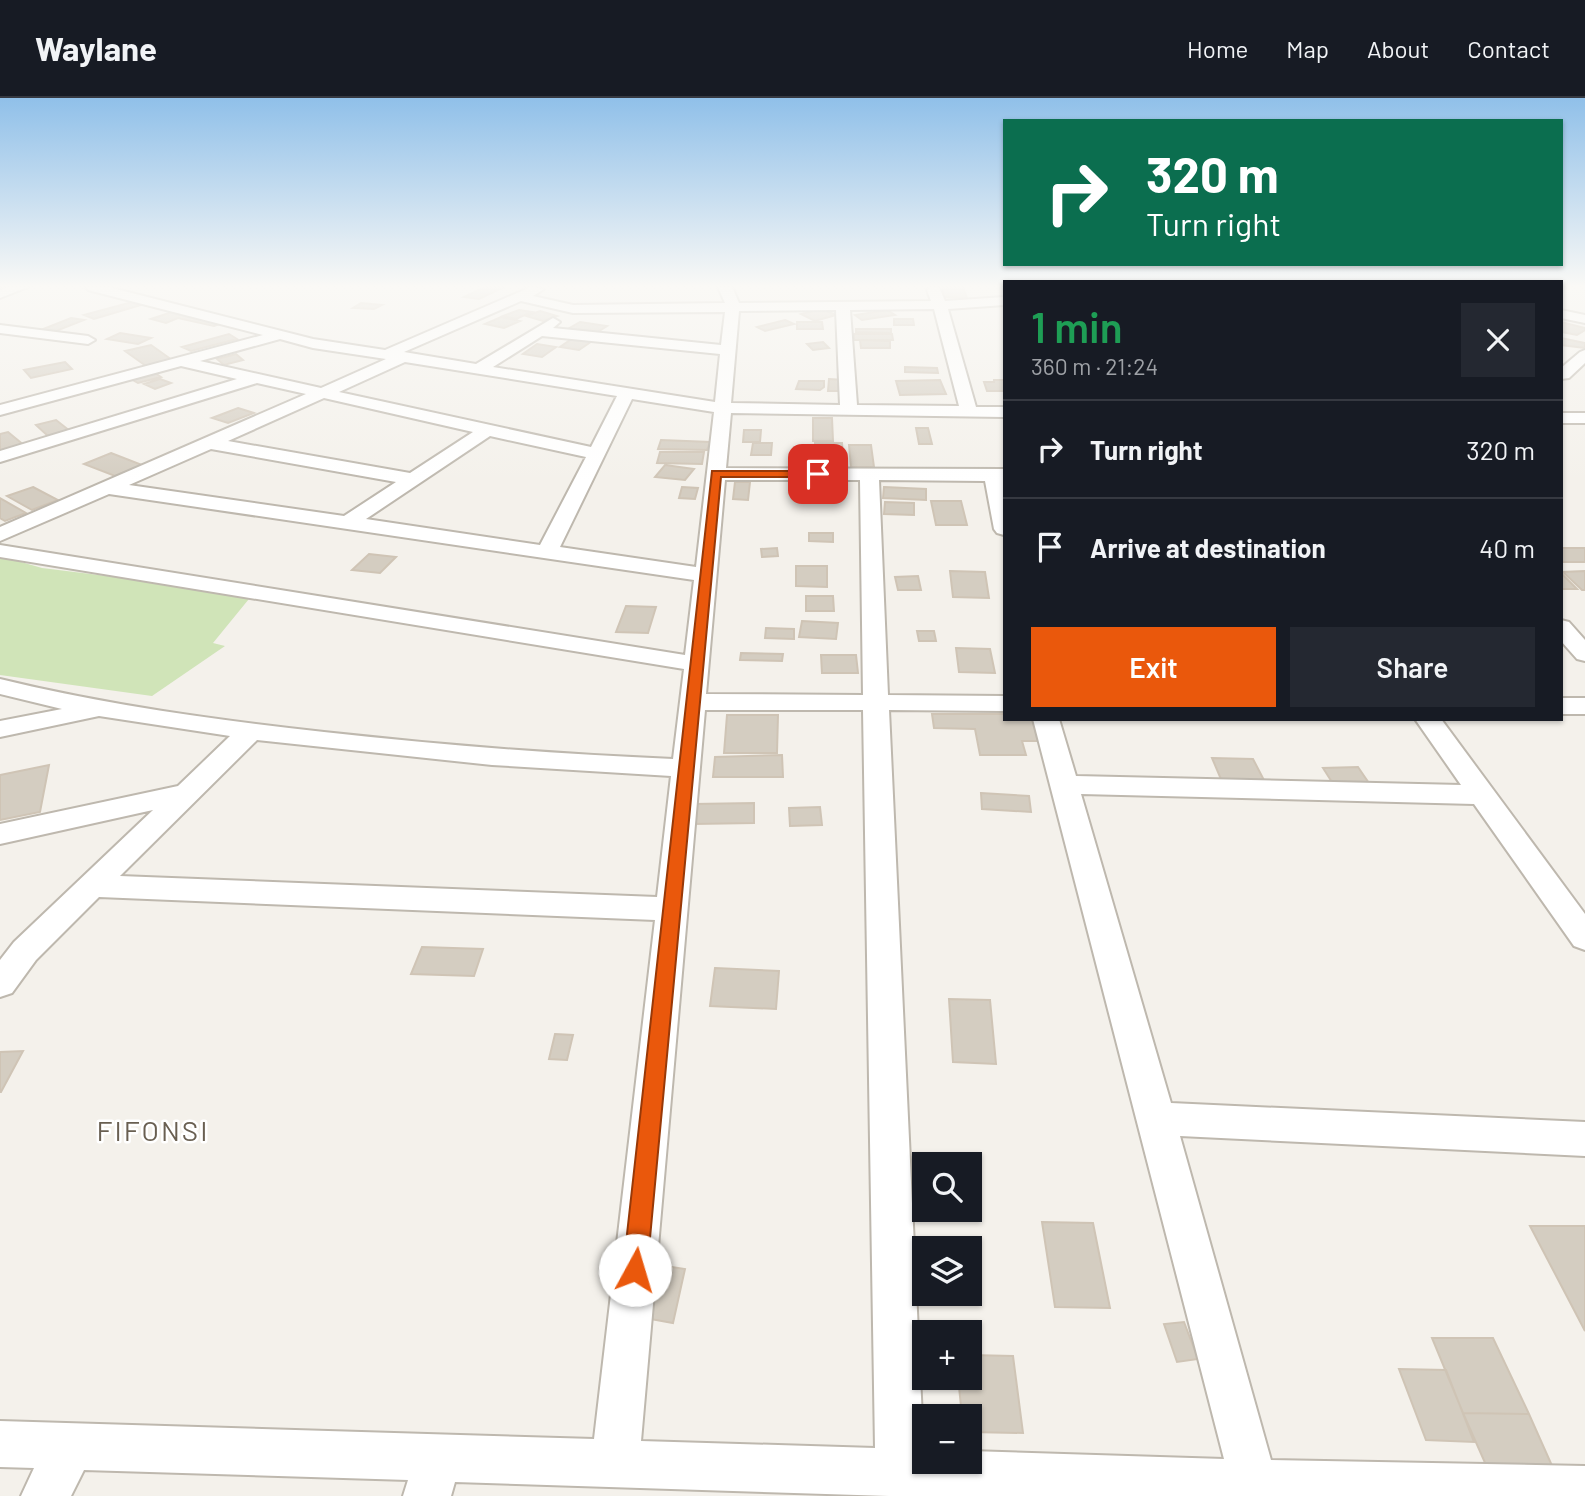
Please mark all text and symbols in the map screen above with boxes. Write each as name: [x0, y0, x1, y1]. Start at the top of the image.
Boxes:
text: Waylane: [35, 28, 157, 68]
text: Home: [1187, 34, 1248, 63]
text: Map: [1286, 34, 1329, 63]
text: About: [1367, 34, 1429, 63]
text: Contact: [1467, 34, 1550, 63]
text: 320 m: [1146, 144, 1279, 203]
icon: right: [1031, 147, 1122, 238]
text: Turn right: [1146, 204, 1281, 242]
text: 1 min: [1031, 301, 1123, 351]
button: close: [1461, 303, 1535, 377]
text: 360 m · 21:24: [1031, 352, 1158, 380]
icon: right: [1031, 430, 1069, 468]
text: Turn right: [1090, 434, 1203, 465]
text: 320 m: [1466, 434, 1535, 465]
pin: [788, 444, 848, 504]
icon: arrive: [799, 455, 837, 493]
icon: arrive: [1031, 528, 1069, 566]
text: Arrive at destination: [1090, 532, 1326, 563]
text: 40 m: [1479, 532, 1535, 563]
button: Exit: [1031, 627, 1276, 707]
button: Share: [1290, 627, 1535, 707]
district label: FIFONSI: [97, 1113, 209, 1147]
map controls: [912, 1152, 982, 1474]
button: search: [912, 1152, 982, 1222]
position arrow: [598, 1233, 672, 1307]
button: layers: [912, 1236, 982, 1306]
button: +: [912, 1320, 982, 1390]
button: −: [912, 1404, 982, 1474]

